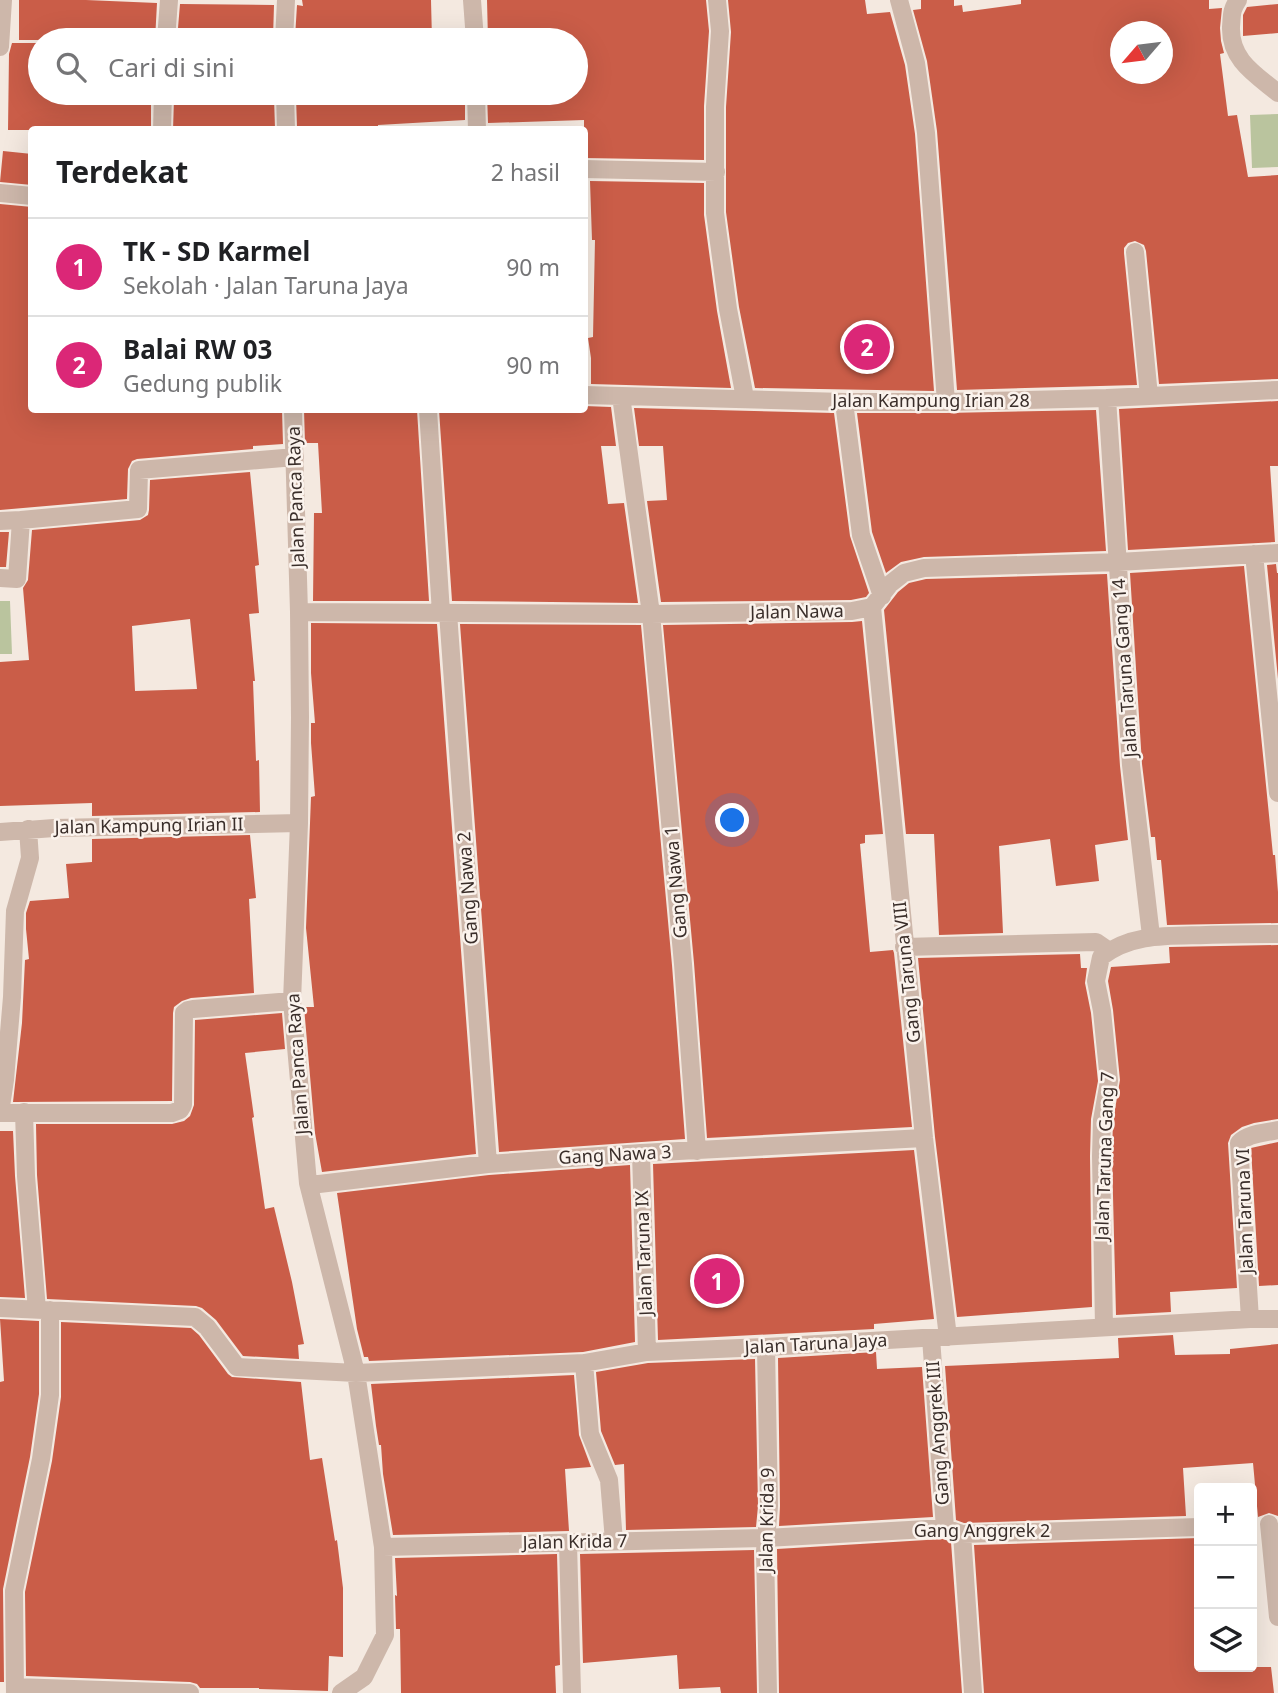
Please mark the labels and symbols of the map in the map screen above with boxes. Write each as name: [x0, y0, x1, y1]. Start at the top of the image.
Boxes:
north arrow: [1110, 21, 1173, 84]
pin: 2: [844, 321, 890, 373]
street label: Jalan Kampung Irian 28: [830, 388, 1030, 412]
street label: Jalan Panca Raya: [281, 426, 310, 570]
street label: Jalan Taruna Gang 14: [1106, 578, 1142, 760]
street label: Jalan Nawa: [748, 598, 844, 624]
your location: [715, 803, 749, 837]
street label: Jalan Kampung Irian II: [52, 811, 244, 839]
street label: Gang Nawa 1: [658, 825, 692, 939]
street label: Gang Nawa 2: [451, 831, 483, 945]
street label: Gang Taruna VIII: [887, 900, 925, 1044]
street label: Jalan Panca Raya: [280, 993, 314, 1138]
street label: Jalan Taruna Gang 7: [1089, 1071, 1119, 1243]
street label: Gang Nawa 3: [558, 1139, 672, 1169]
street label: Jalan Taruna VI: [1230, 1148, 1258, 1276]
street label: Jalan Taruna IX: [629, 1190, 657, 1318]
pin: 1: [694, 1255, 740, 1307]
street label: Jalan Taruna Jaya: [742, 1327, 888, 1359]
street label: Gang Anggrek III: [920, 1360, 954, 1506]
street label: Jalan Krida 9: [753, 1467, 779, 1575]
street label: Gang Anggrek 2: [914, 1518, 1050, 1542]
street label: Jalan Krida 7: [520, 1528, 628, 1554]

